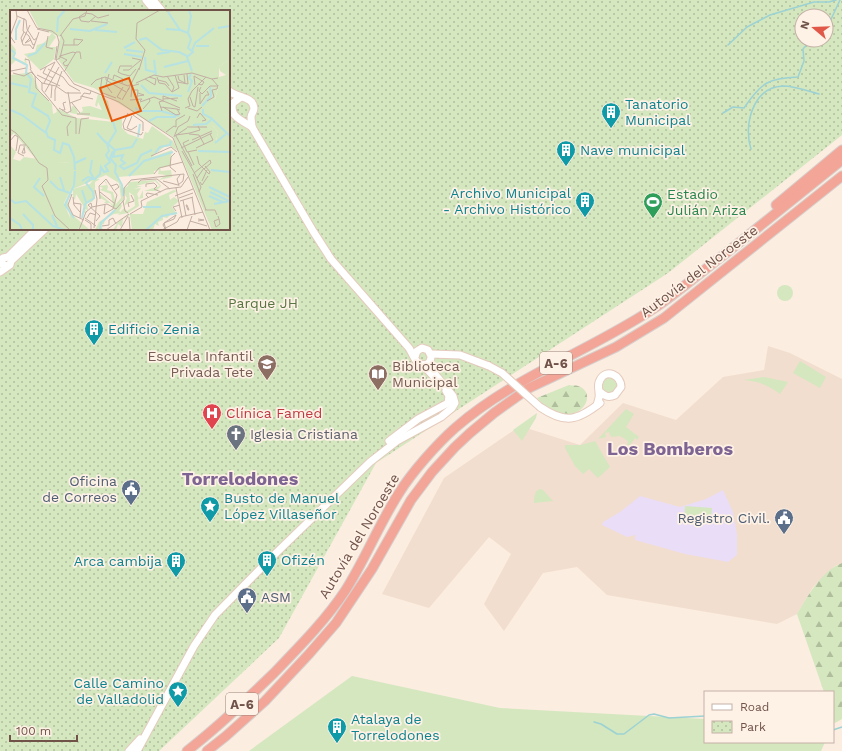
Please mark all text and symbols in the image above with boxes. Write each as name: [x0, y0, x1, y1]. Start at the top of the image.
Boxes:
north arrow: [794, 8, 834, 48]
inset map: [10, 10, 230, 230]
text: N: [798, 19, 812, 31]
place label: Tanatorio Municipal: [625, 96, 691, 128]
building icon: Tanatorio Municipal: [600, 101, 622, 129]
building icon: Nave municipal: [555, 139, 577, 167]
place label: Nave municipal: [580, 142, 686, 158]
place label: Archivo Municipal - Archivo Histórico: [443, 185, 572, 217]
place label: Estadio Julián Ariza: [667, 186, 746, 218]
building icon: Archivo Municipal - Archivo Histórico: [574, 190, 596, 218]
sports icon: Estadio Julián Ariza: [642, 191, 664, 219]
street label: Autovía del Noroeste: [637, 222, 761, 320]
park label: Parque JH: [228, 295, 298, 311]
building icon: Edificio Zenia: [83, 318, 105, 346]
place label: Edificio Zenia: [108, 321, 200, 337]
place label: Escuela Infantil Privada Tete: [147, 348, 254, 380]
road number: A-6: [540, 352, 572, 374]
school or university icon: Escuela Infantil Privada Tete: [256, 353, 278, 381]
place label: Biblioteca Municipal: [392, 358, 460, 390]
library icon: Biblioteca Municipal: [367, 363, 389, 391]
hospital icon: Clínica Famed: [201, 402, 223, 430]
place label: Clínica Famed: [226, 405, 322, 421]
church icon: Iglesia Cristiana: [225, 423, 247, 451]
place label: Iglesia Cristiana: [250, 426, 358, 442]
district label: Los Bomberos: [607, 438, 733, 459]
district label: Torrelodones: [182, 468, 299, 489]
street label: Autovía del Noroeste: [315, 471, 403, 601]
place label: Oficina de Correos: [42, 473, 117, 505]
public building icon: Oficina de Correos: [120, 478, 142, 506]
place label: Busto de Manuel López Villaseñor: [224, 490, 340, 522]
place icon: Busto de Manuel López Villaseñor: [199, 495, 221, 523]
public building icon: Registro Civil.: [773, 507, 795, 535]
place label: Registro Civil.: [677, 510, 770, 526]
building icon: Ofizén: [256, 549, 278, 577]
building icon: Arca cambija: [165, 550, 187, 578]
place label: Ofizén: [281, 552, 325, 568]
place label: Arca cambija: [74, 553, 162, 569]
public building icon: ASM: [236, 586, 258, 614]
place label: ASM: [261, 589, 291, 605]
place label: Calle Camino de Valladolid: [73, 675, 164, 707]
place icon: Calle Camino de Valladolid: [167, 680, 189, 708]
legend: [704, 691, 834, 743]
road number: A-6: [226, 693, 258, 715]
text: Road: [740, 700, 769, 714]
place label: Atalaya de Torrelodones: [351, 711, 440, 743]
building icon: Atalaya de Torrelodones: [326, 716, 348, 744]
scale bar: [10, 717, 77, 743]
text: Park: [740, 720, 766, 734]
text: 100 m: [16, 724, 51, 738]

